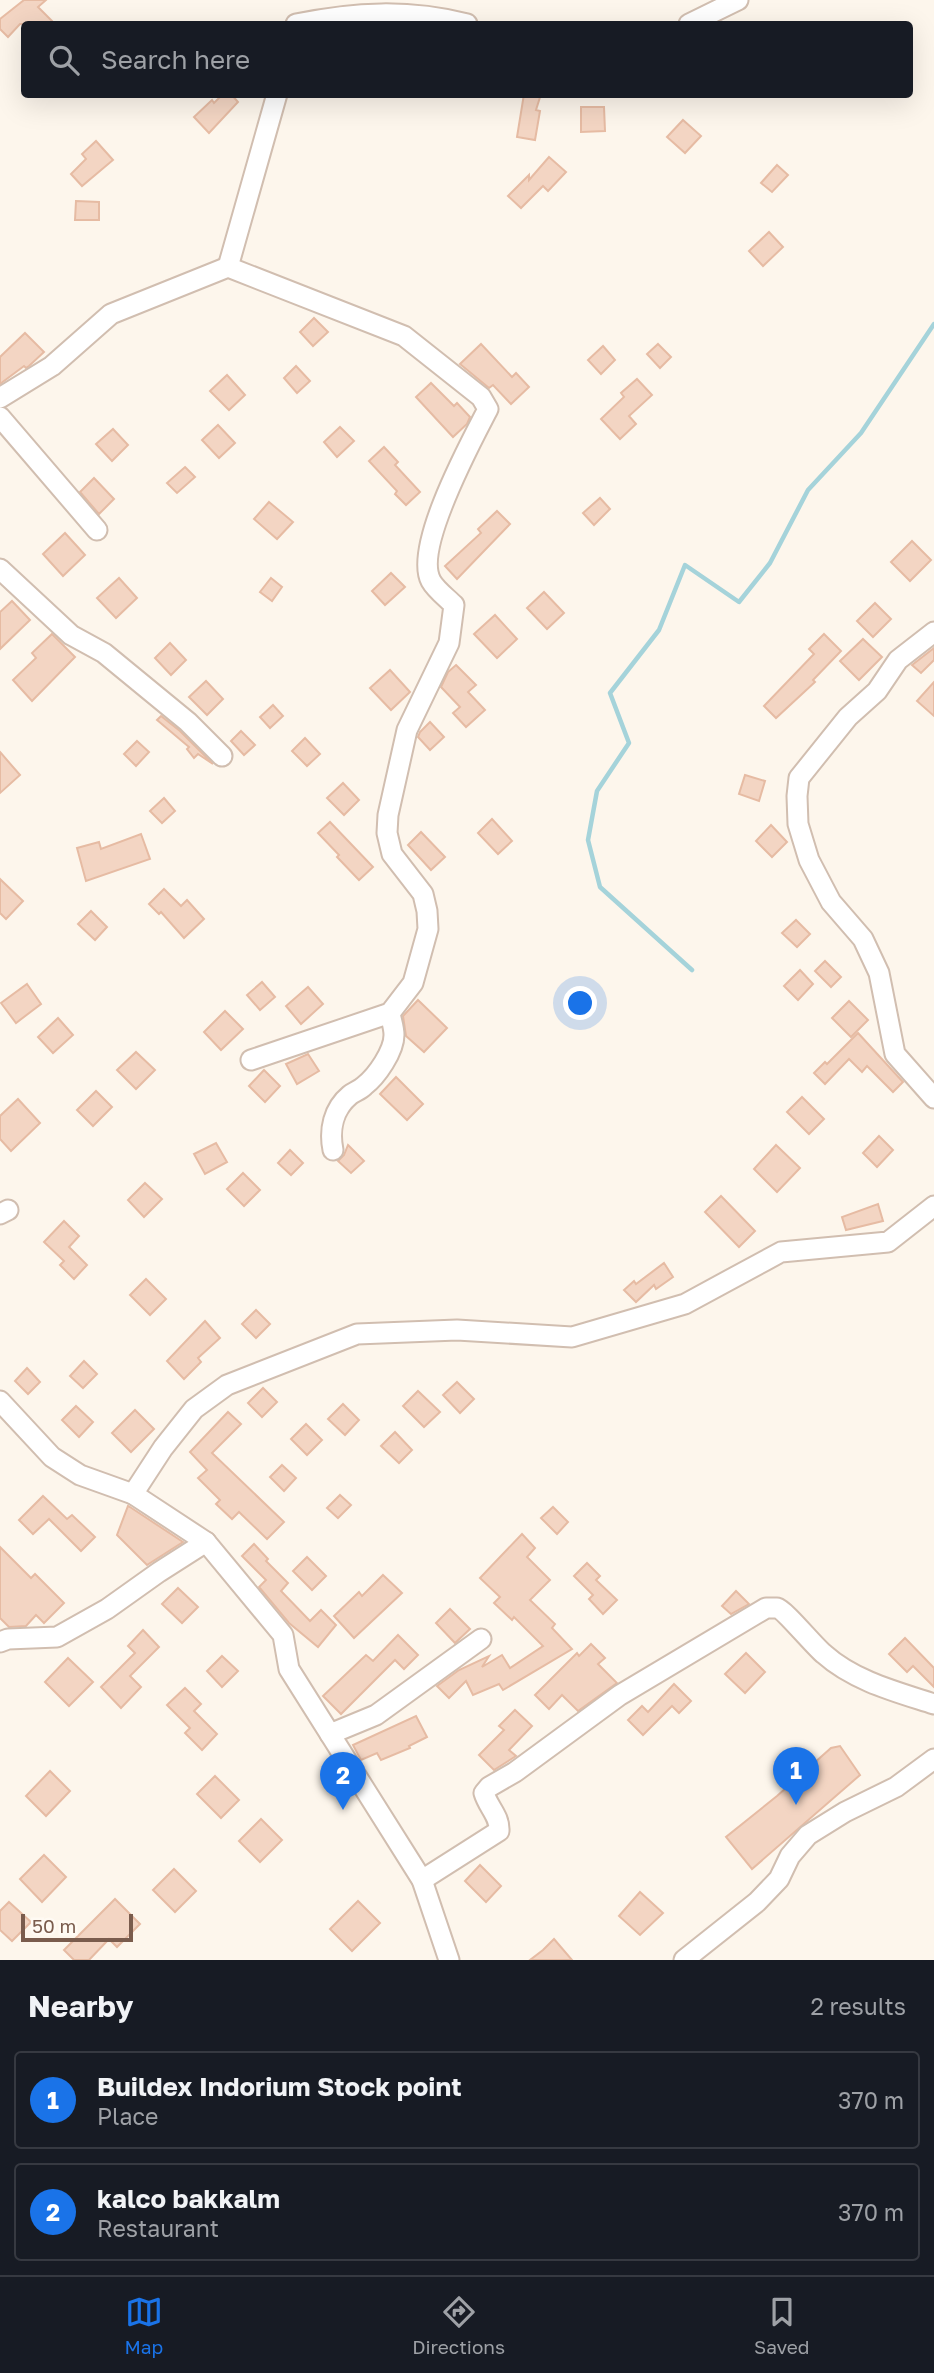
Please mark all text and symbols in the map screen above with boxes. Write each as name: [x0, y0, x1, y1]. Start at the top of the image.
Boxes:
search box: [21, 21, 913, 98]
icon: search: [45, 41, 83, 79]
text: Search here: [101, 44, 250, 75]
your location: [563, 986, 597, 1020]
pin: 1: [773, 1747, 819, 1805]
pin: 2: [320, 1752, 366, 1810]
scale bar: [21, 1911, 133, 1943]
text: 50 m: [32, 1914, 76, 1937]
text: Nearby: [28, 1988, 133, 2024]
text: 2 results: [810, 1992, 906, 2020]
text: Buildex Indorium Stock point: [97, 2071, 462, 2102]
text: 1: [47, 2086, 59, 2114]
text: 370 m: [838, 2086, 904, 2114]
text: Place: [97, 2102, 158, 2130]
text: kalco bakkalm: [97, 2183, 280, 2214]
text: 2: [46, 2198, 60, 2226]
text: 370 m: [838, 2198, 904, 2226]
text: Restaurant: [97, 2214, 219, 2242]
tab: Map: [124, 2293, 163, 2358]
tab: Directions: [412, 2293, 505, 2358]
tab: Saved: [754, 2293, 810, 2358]

